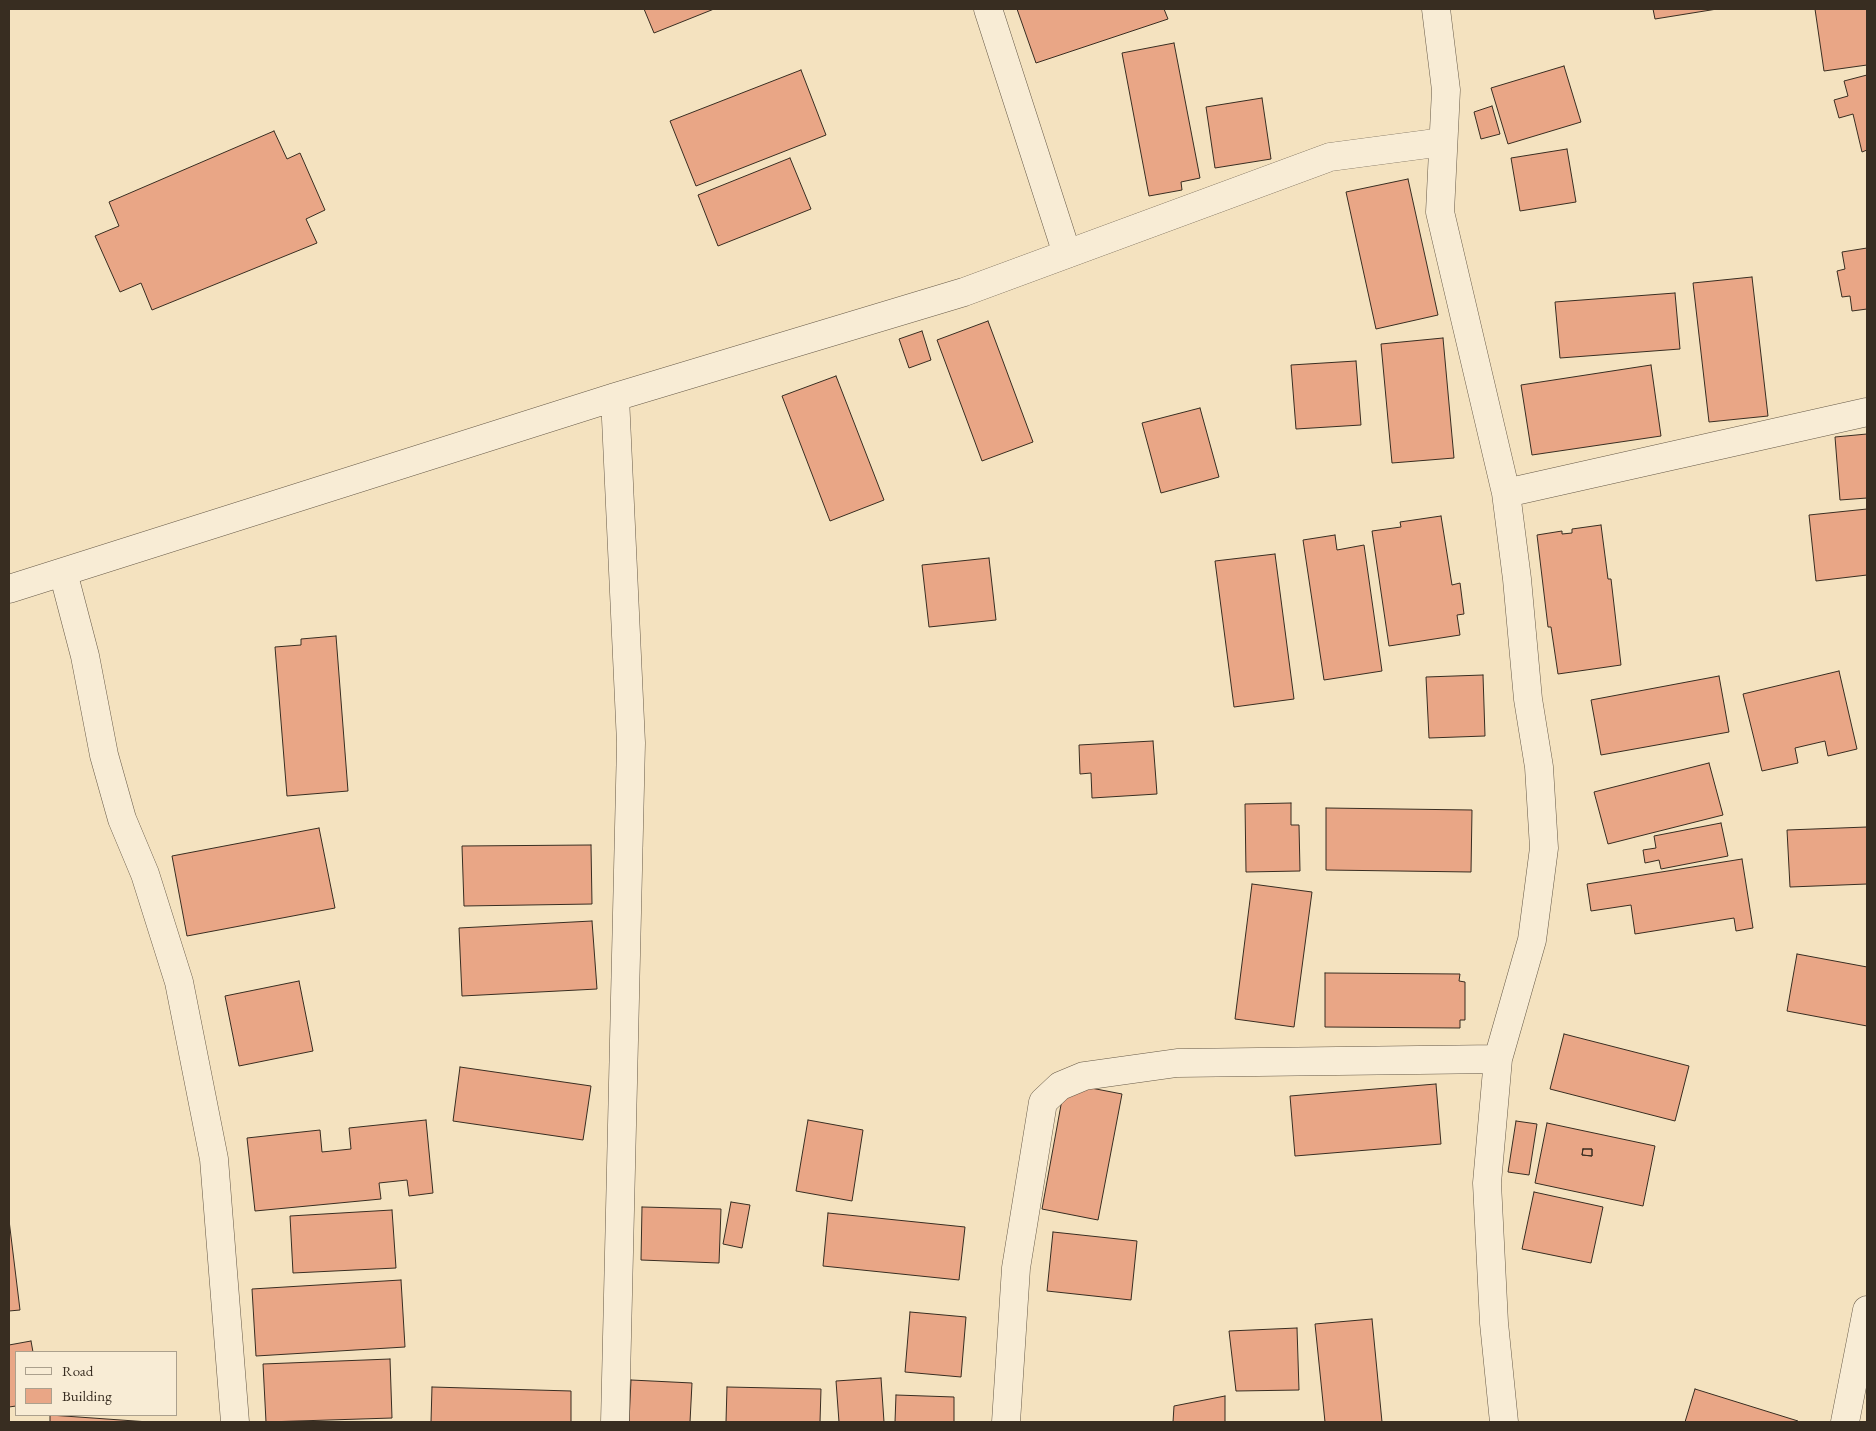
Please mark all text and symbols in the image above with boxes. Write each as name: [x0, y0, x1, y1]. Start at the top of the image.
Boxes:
legend: [15, 1351, 178, 1416]
text: Road: [62, 1361, 93, 1380]
text: Building: [62, 1386, 112, 1405]

